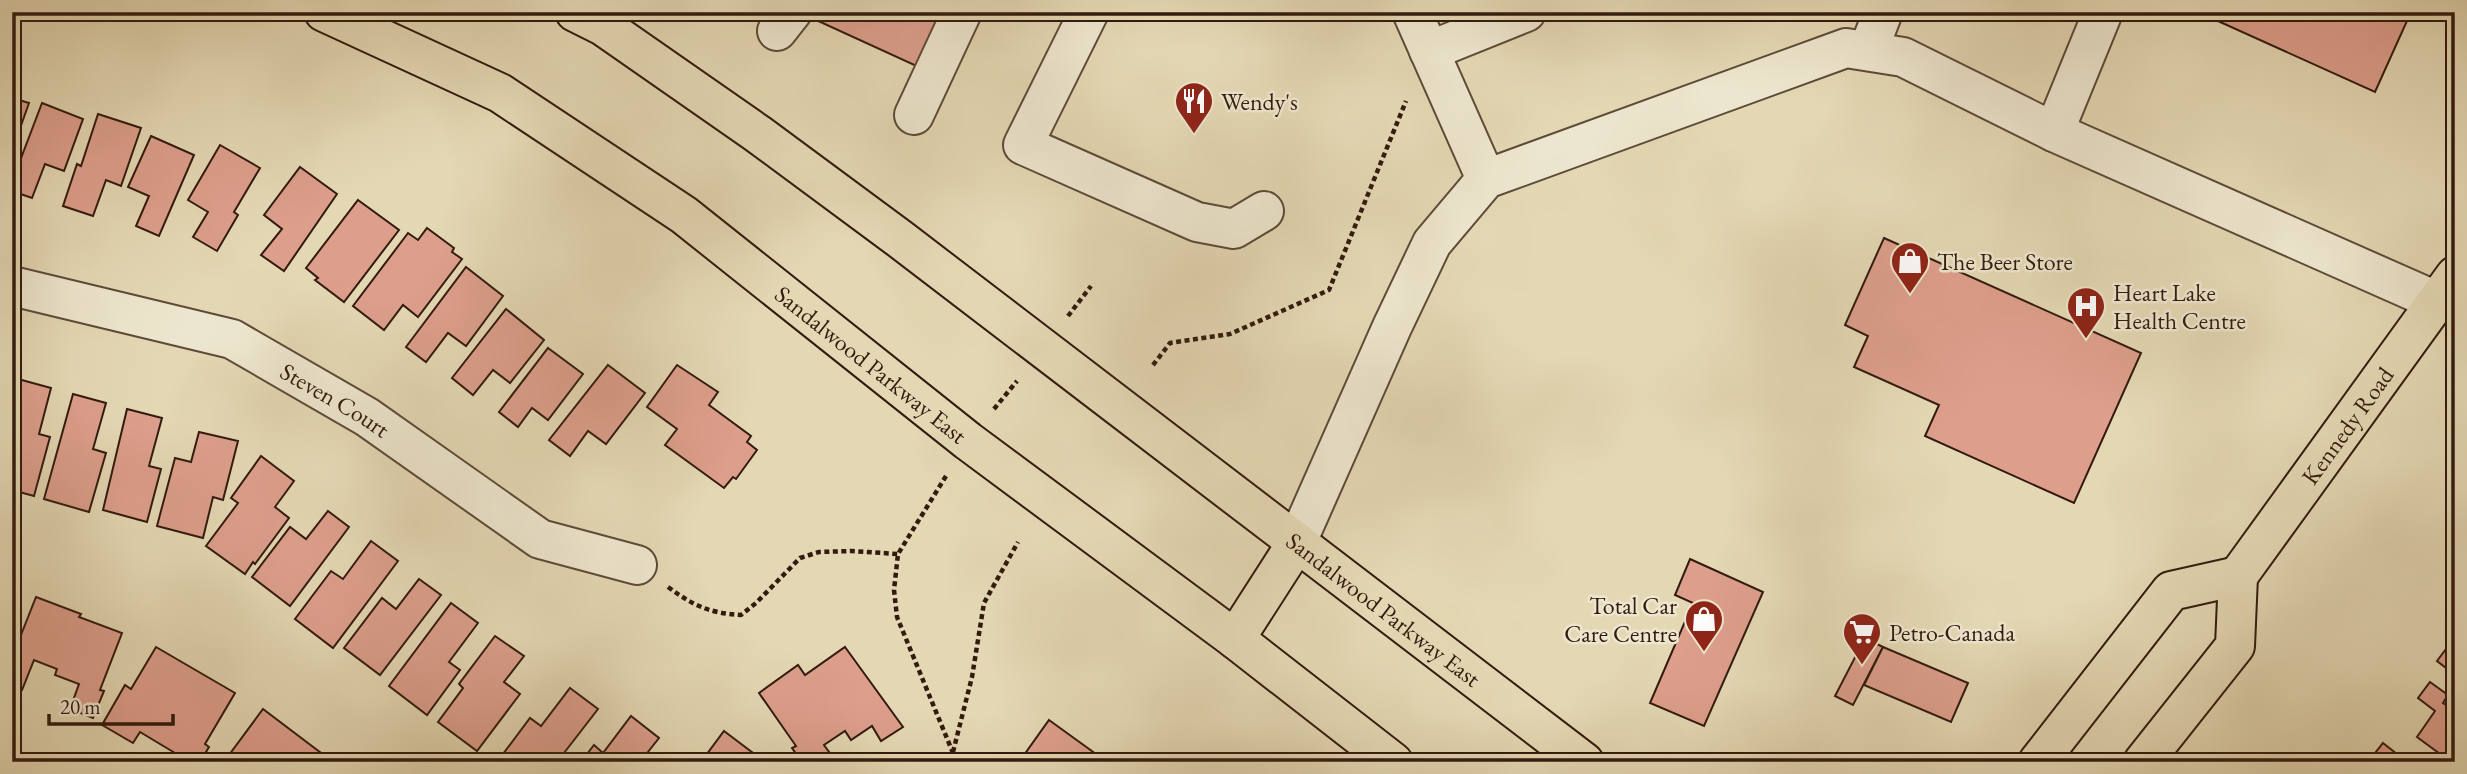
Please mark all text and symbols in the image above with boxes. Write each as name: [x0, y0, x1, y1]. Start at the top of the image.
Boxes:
restaurant icon: Wendy's: [1173, 80, 1215, 135]
place label: Wendy's: [1221, 86, 1298, 117]
shop icon: The Beer Store: [1889, 240, 1931, 295]
place label: The Beer Store: [1937, 246, 2073, 277]
place label: Heart Lake Health Centre: [2113, 277, 2246, 336]
street label: Sandalwood Parkway East: [769, 278, 974, 450]
hospital icon: Heart Lake Health Centre: [2065, 285, 2107, 340]
street label: Steven Court: [275, 355, 397, 444]
street label: Kennedy Road: [2294, 360, 2400, 490]
street label: Sandalwood Parkway East: [1280, 525, 1488, 694]
place label: Total Car Care Centre: [1564, 590, 1677, 649]
shop icon: Total Car Care Centre: [1683, 598, 1725, 653]
supermarket icon: Petro-Canada: [1841, 611, 1883, 666]
place label: Petro-Canada: [1889, 617, 2015, 648]
scale bar: [49, 683, 173, 727]
text: 20 m: [60, 693, 101, 720]

